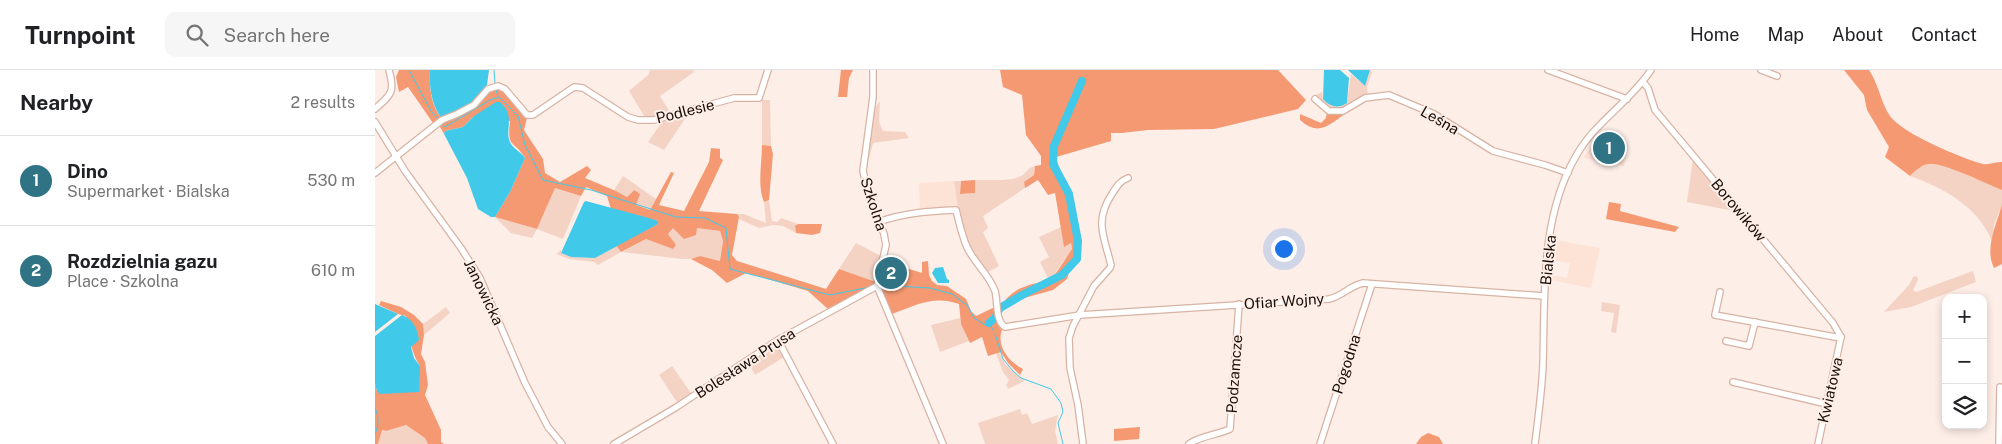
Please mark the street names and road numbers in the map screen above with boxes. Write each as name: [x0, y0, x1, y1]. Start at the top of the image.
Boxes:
street label: Podlesie: [654, 96, 716, 126]
street label: Leśna: [1418, 102, 1462, 138]
street label: Szkolna: [857, 175, 891, 233]
street label: Borowików: [1708, 175, 1770, 245]
street label: Bialska: [1537, 234, 1559, 286]
street label: Janowicka: [461, 256, 507, 328]
street label: Ofiar Wojny: [1243, 290, 1325, 312]
street label: Bolesława Prusa: [692, 324, 798, 402]
street label: Pogodna: [1328, 332, 1364, 396]
street label: Podzamcze: [1223, 334, 1245, 414]
street label: Kwiatowa: [1814, 356, 1846, 424]

